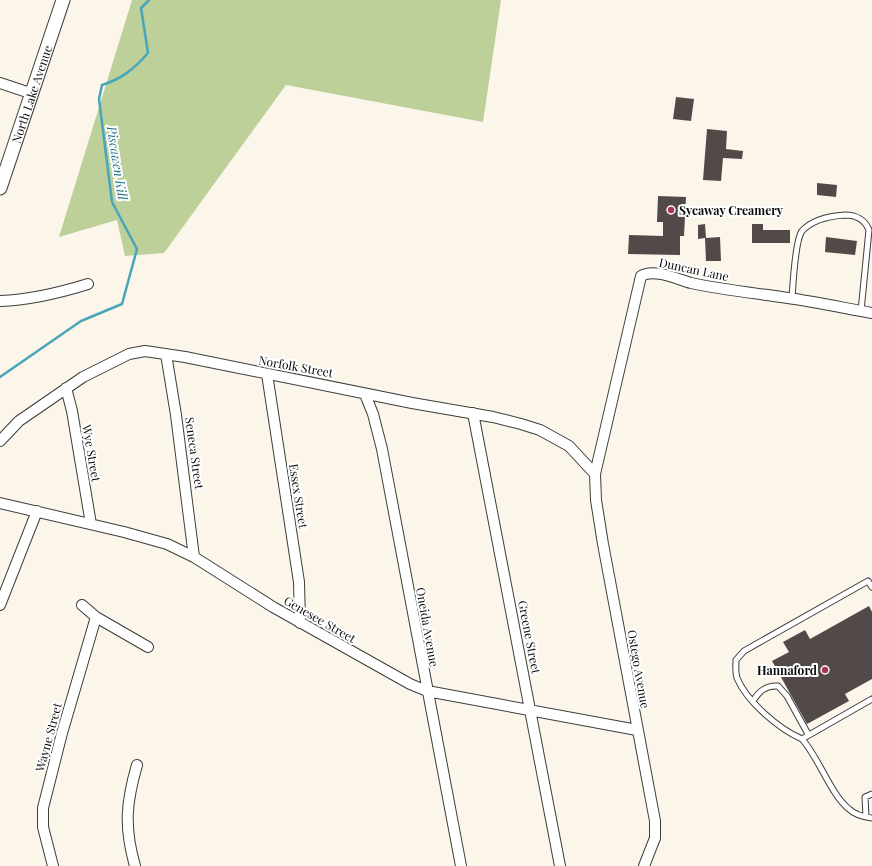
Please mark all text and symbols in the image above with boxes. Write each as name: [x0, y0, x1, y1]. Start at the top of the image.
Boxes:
street label: North Lake Avenue: [8, 43, 55, 145]
water label: Piscawen Kill: [104, 124, 132, 202]
place label: Sycaway Creamery: [679, 202, 784, 218]
marker: Sycaway Creamery: [666, 205, 676, 215]
street label: Duncan Lane: [658, 254, 730, 284]
street label: Norfolk Street: [257, 352, 335, 381]
street label: Seneca Street: [182, 416, 208, 491]
street label: Wye Street: [79, 422, 105, 484]
street label: Essex Street: [286, 463, 312, 530]
street label: Oneida Avenue: [413, 586, 443, 668]
street label: Genesee Street: [281, 592, 359, 646]
street label: Greene Street: [515, 599, 545, 676]
street label: Ostego Avenue: [624, 628, 654, 710]
place label: Hannaford: [757, 662, 817, 678]
marker: Hannaford: [820, 665, 830, 675]
street label: Wayne Street: [31, 700, 65, 774]

